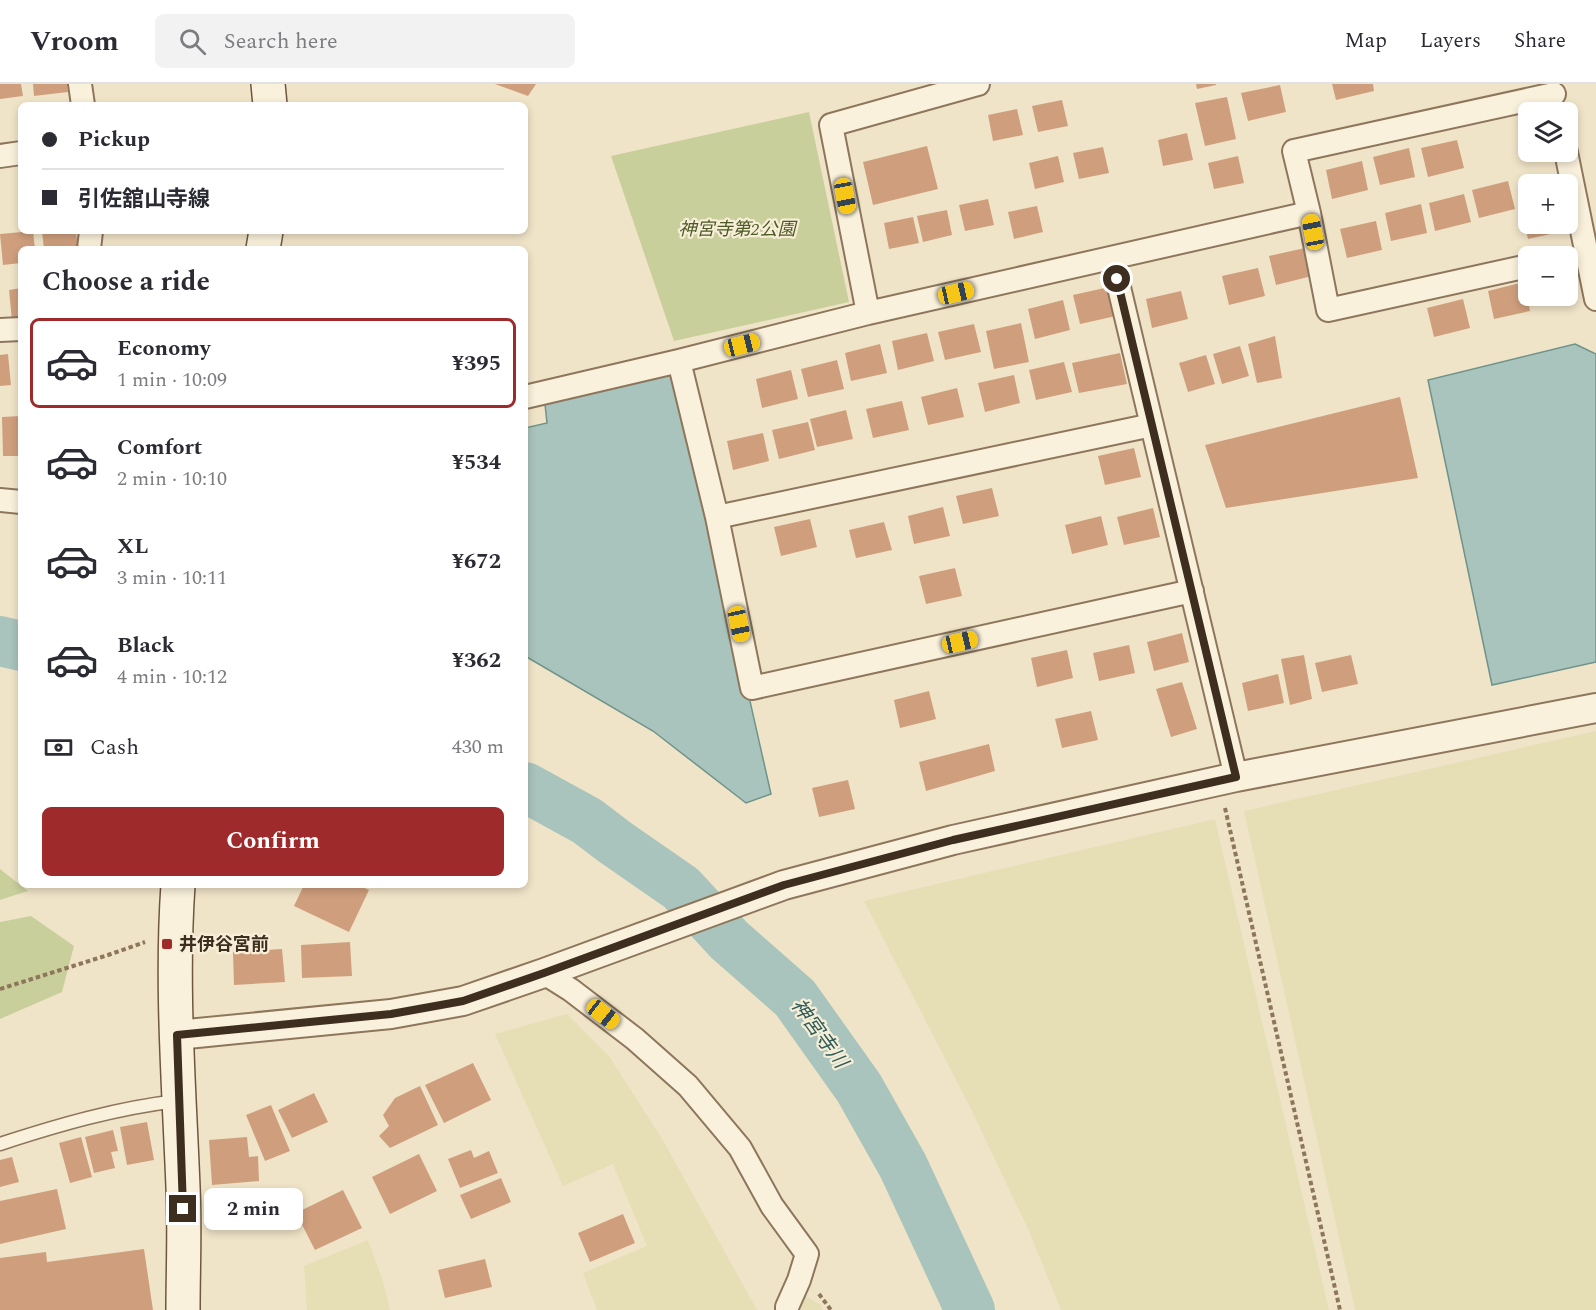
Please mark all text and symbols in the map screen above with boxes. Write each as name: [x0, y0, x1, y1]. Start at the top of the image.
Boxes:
search box: [155, 14, 575, 68]
text: Vroom: [30, 20, 119, 63]
icon: search: [176, 25, 209, 58]
text: Search here: [224, 25, 338, 58]
text: Map: [1345, 25, 1387, 57]
text: Layers: [1420, 25, 1481, 57]
text: Share: [1514, 25, 1566, 57]
map controls: [1518, 102, 1578, 306]
button: layers: [1518, 102, 1578, 162]
text: Pickup: [78, 123, 150, 156]
button: +: [1518, 174, 1578, 234]
car: [833, 177, 857, 215]
text: 引佐舘山寺線: [78, 183, 210, 216]
car: [1301, 213, 1325, 251]
park label: 神宮寺第2公園: [679, 216, 798, 243]
button: −: [1518, 246, 1578, 306]
text: Choose a ride: [42, 261, 210, 303]
route start: [1103, 265, 1130, 292]
car: [936, 280, 976, 306]
text: Economy: [117, 332, 210, 365]
car: [722, 332, 762, 358]
icon: car: [45, 336, 99, 390]
text: ¥395: [452, 347, 501, 380]
text: 1 min · 10:09: [117, 365, 227, 395]
text: Comfort: [117, 431, 202, 464]
icon: car: [45, 435, 99, 489]
text: ¥534: [452, 446, 501, 479]
text: 2 min · 10:10: [117, 464, 227, 494]
text: XL: [117, 530, 148, 563]
icon: car: [45, 534, 99, 588]
text: ¥672: [452, 545, 501, 578]
text: 3 min · 10:11: [117, 563, 227, 593]
car: [726, 605, 752, 643]
text: Black: [117, 629, 175, 662]
car: [940, 629, 980, 655]
icon: car: [45, 633, 99, 687]
text: ¥362: [452, 644, 501, 677]
text: 4 min · 10:12: [117, 662, 227, 692]
icon: cash: [42, 731, 75, 764]
text: Cash: [90, 731, 139, 764]
text: 430 m: [452, 732, 504, 762]
button: Confirm: [42, 807, 504, 876]
place label: 井伊谷宮前: [179, 931, 269, 958]
marker: 井伊谷宮前: [160, 937, 174, 951]
water label: 神宮寺川: [784, 992, 856, 1076]
car: [583, 996, 623, 1032]
callout: 2 min: [204, 1188, 303, 1230]
text: 2 min: [227, 1194, 280, 1224]
route end: [169, 1195, 196, 1222]

